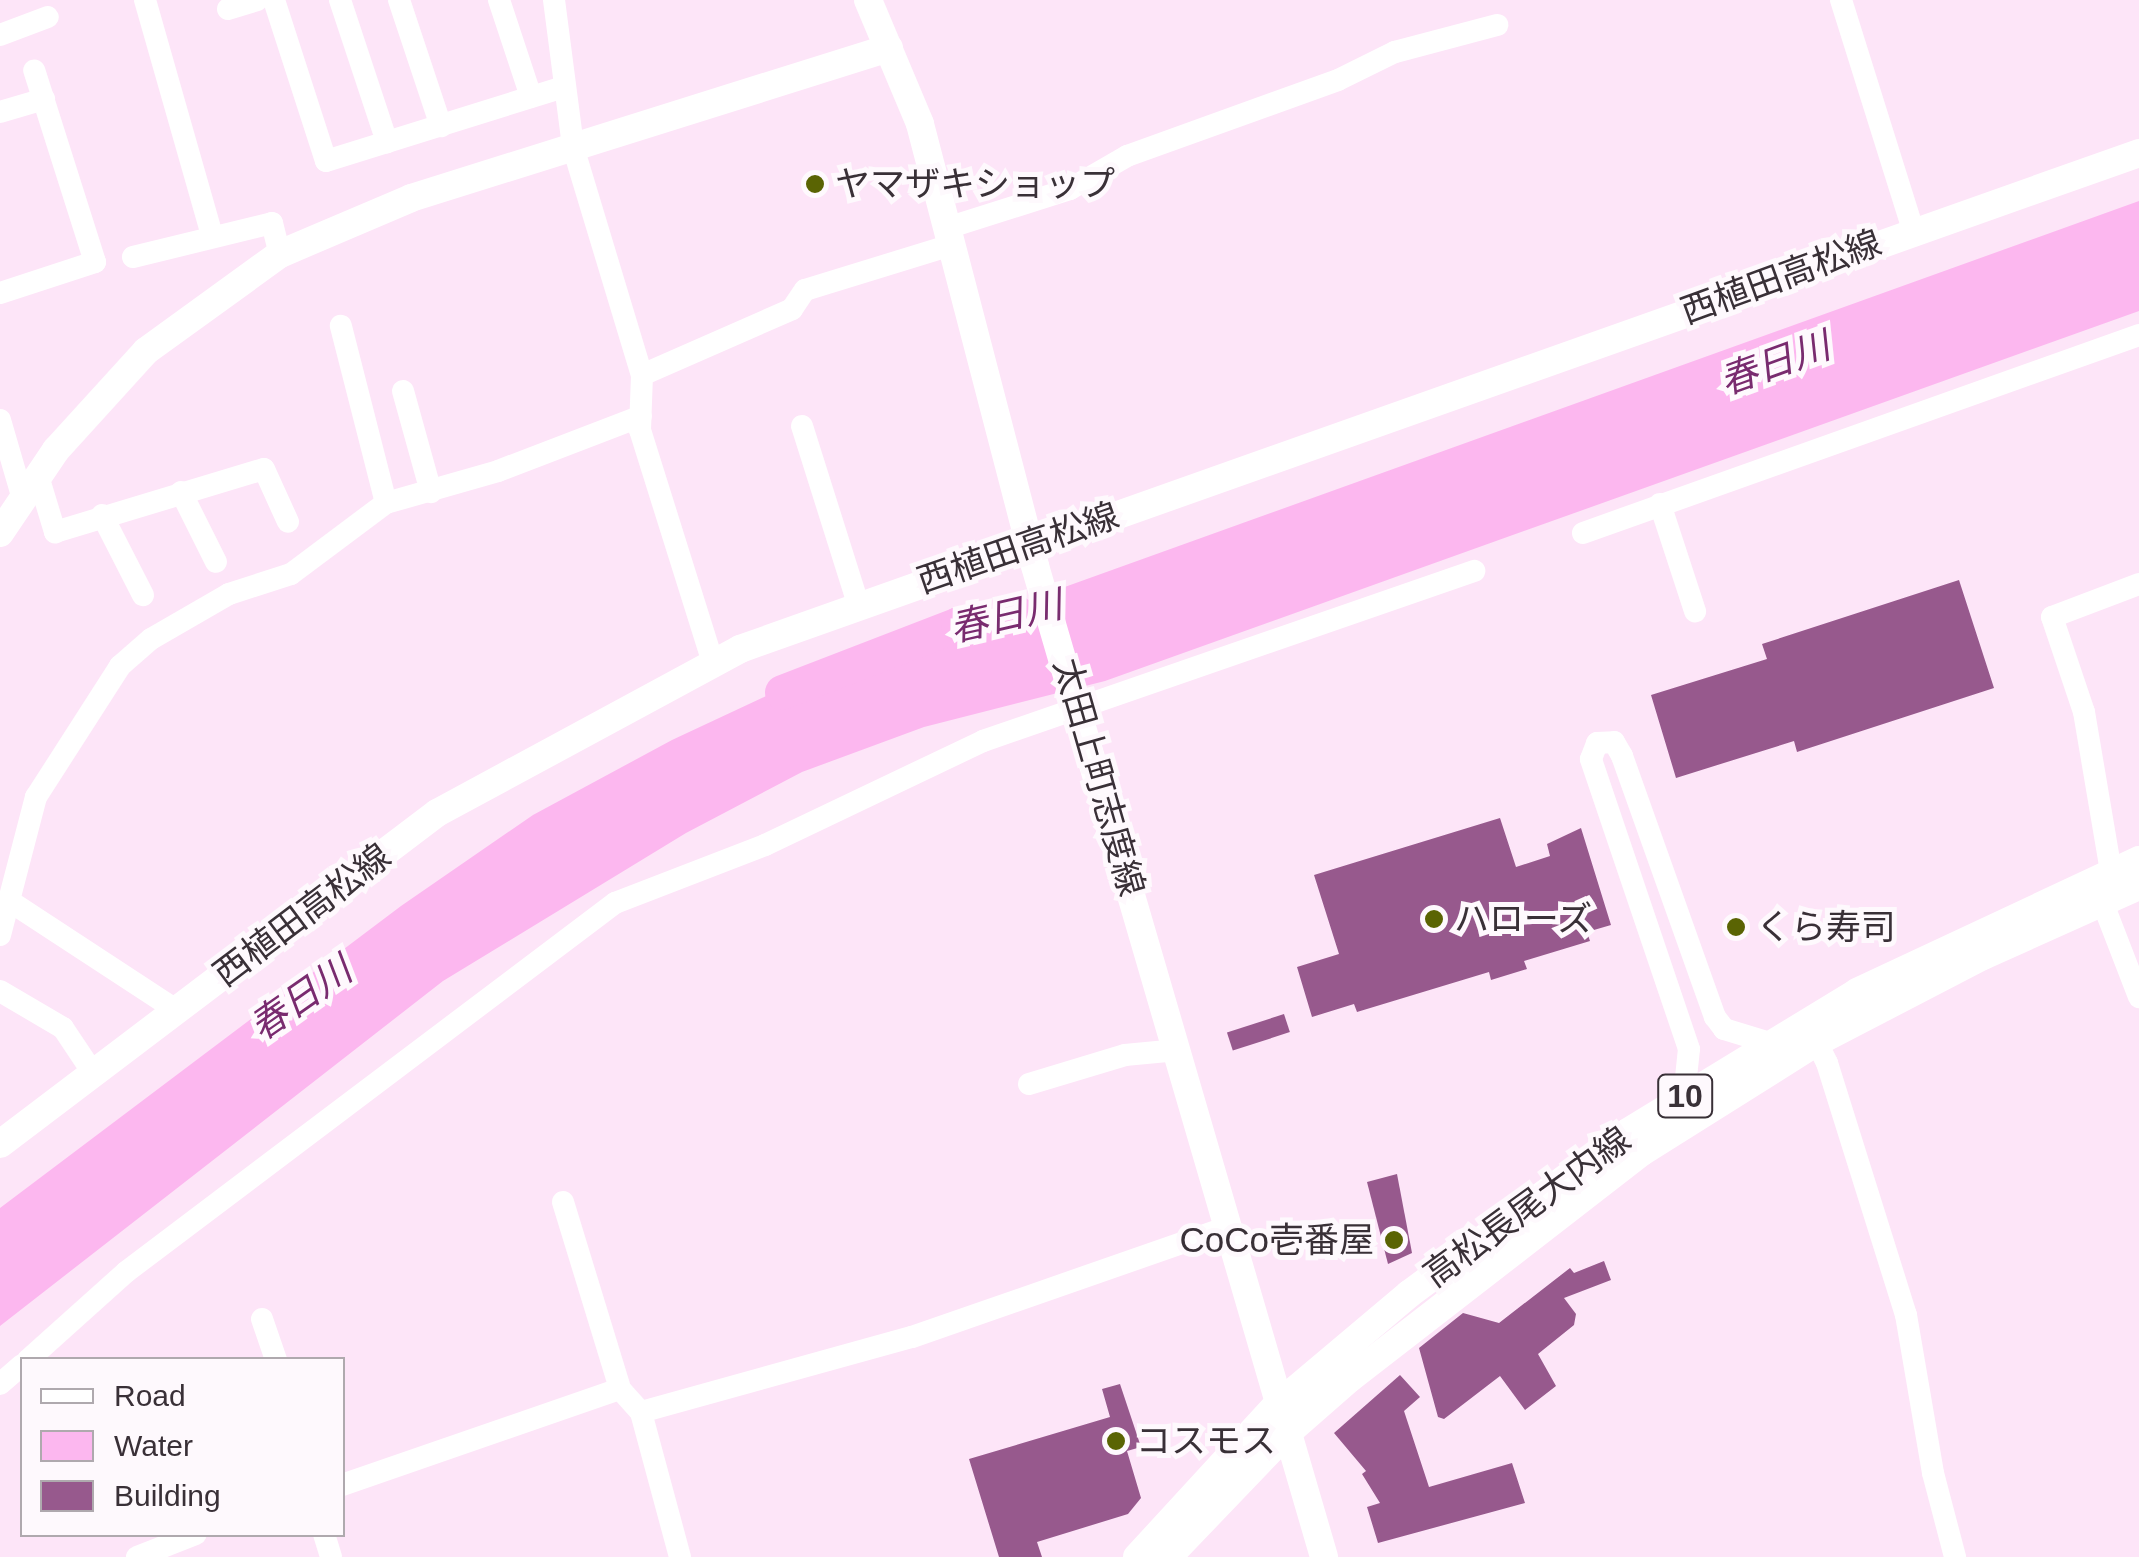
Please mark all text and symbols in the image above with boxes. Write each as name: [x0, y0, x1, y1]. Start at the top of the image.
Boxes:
place label: ヤマザキショップ: [835, 163, 1115, 205]
marker: ヤマザキショップ: [804, 173, 826, 195]
street label: 西植田高松線: [1675, 221, 1887, 333]
water label: 春日川: [1714, 323, 1836, 405]
street label: 西植田高松線: [912, 494, 1124, 602]
water label: 春日川: [945, 582, 1067, 652]
street label: 太田上町志度線: [1045, 653, 1153, 901]
street label: 西植田高松線: [206, 835, 398, 995]
place label: ハローズ: [1454, 898, 1594, 940]
place label: くら寿司: [1756, 906, 1896, 948]
marker: ハローズ: [1423, 908, 1445, 930]
marker: くら寿司: [1725, 916, 1747, 938]
water label: 春日川: [241, 948, 361, 1050]
road number: 10: [1655, 1069, 1715, 1123]
street label: 高松長尾大内線: [1416, 1118, 1638, 1296]
place label: CoCo壱番屋: [1180, 1219, 1374, 1261]
marker: CoCo壱番屋: [1383, 1229, 1405, 1251]
legend: [20, 1357, 345, 1537]
text: Road: [114, 1379, 186, 1412]
place label: コスモス: [1136, 1420, 1276, 1462]
text: Water: [114, 1429, 193, 1462]
marker: コスモス: [1105, 1430, 1127, 1452]
text: Building: [114, 1479, 221, 1512]

